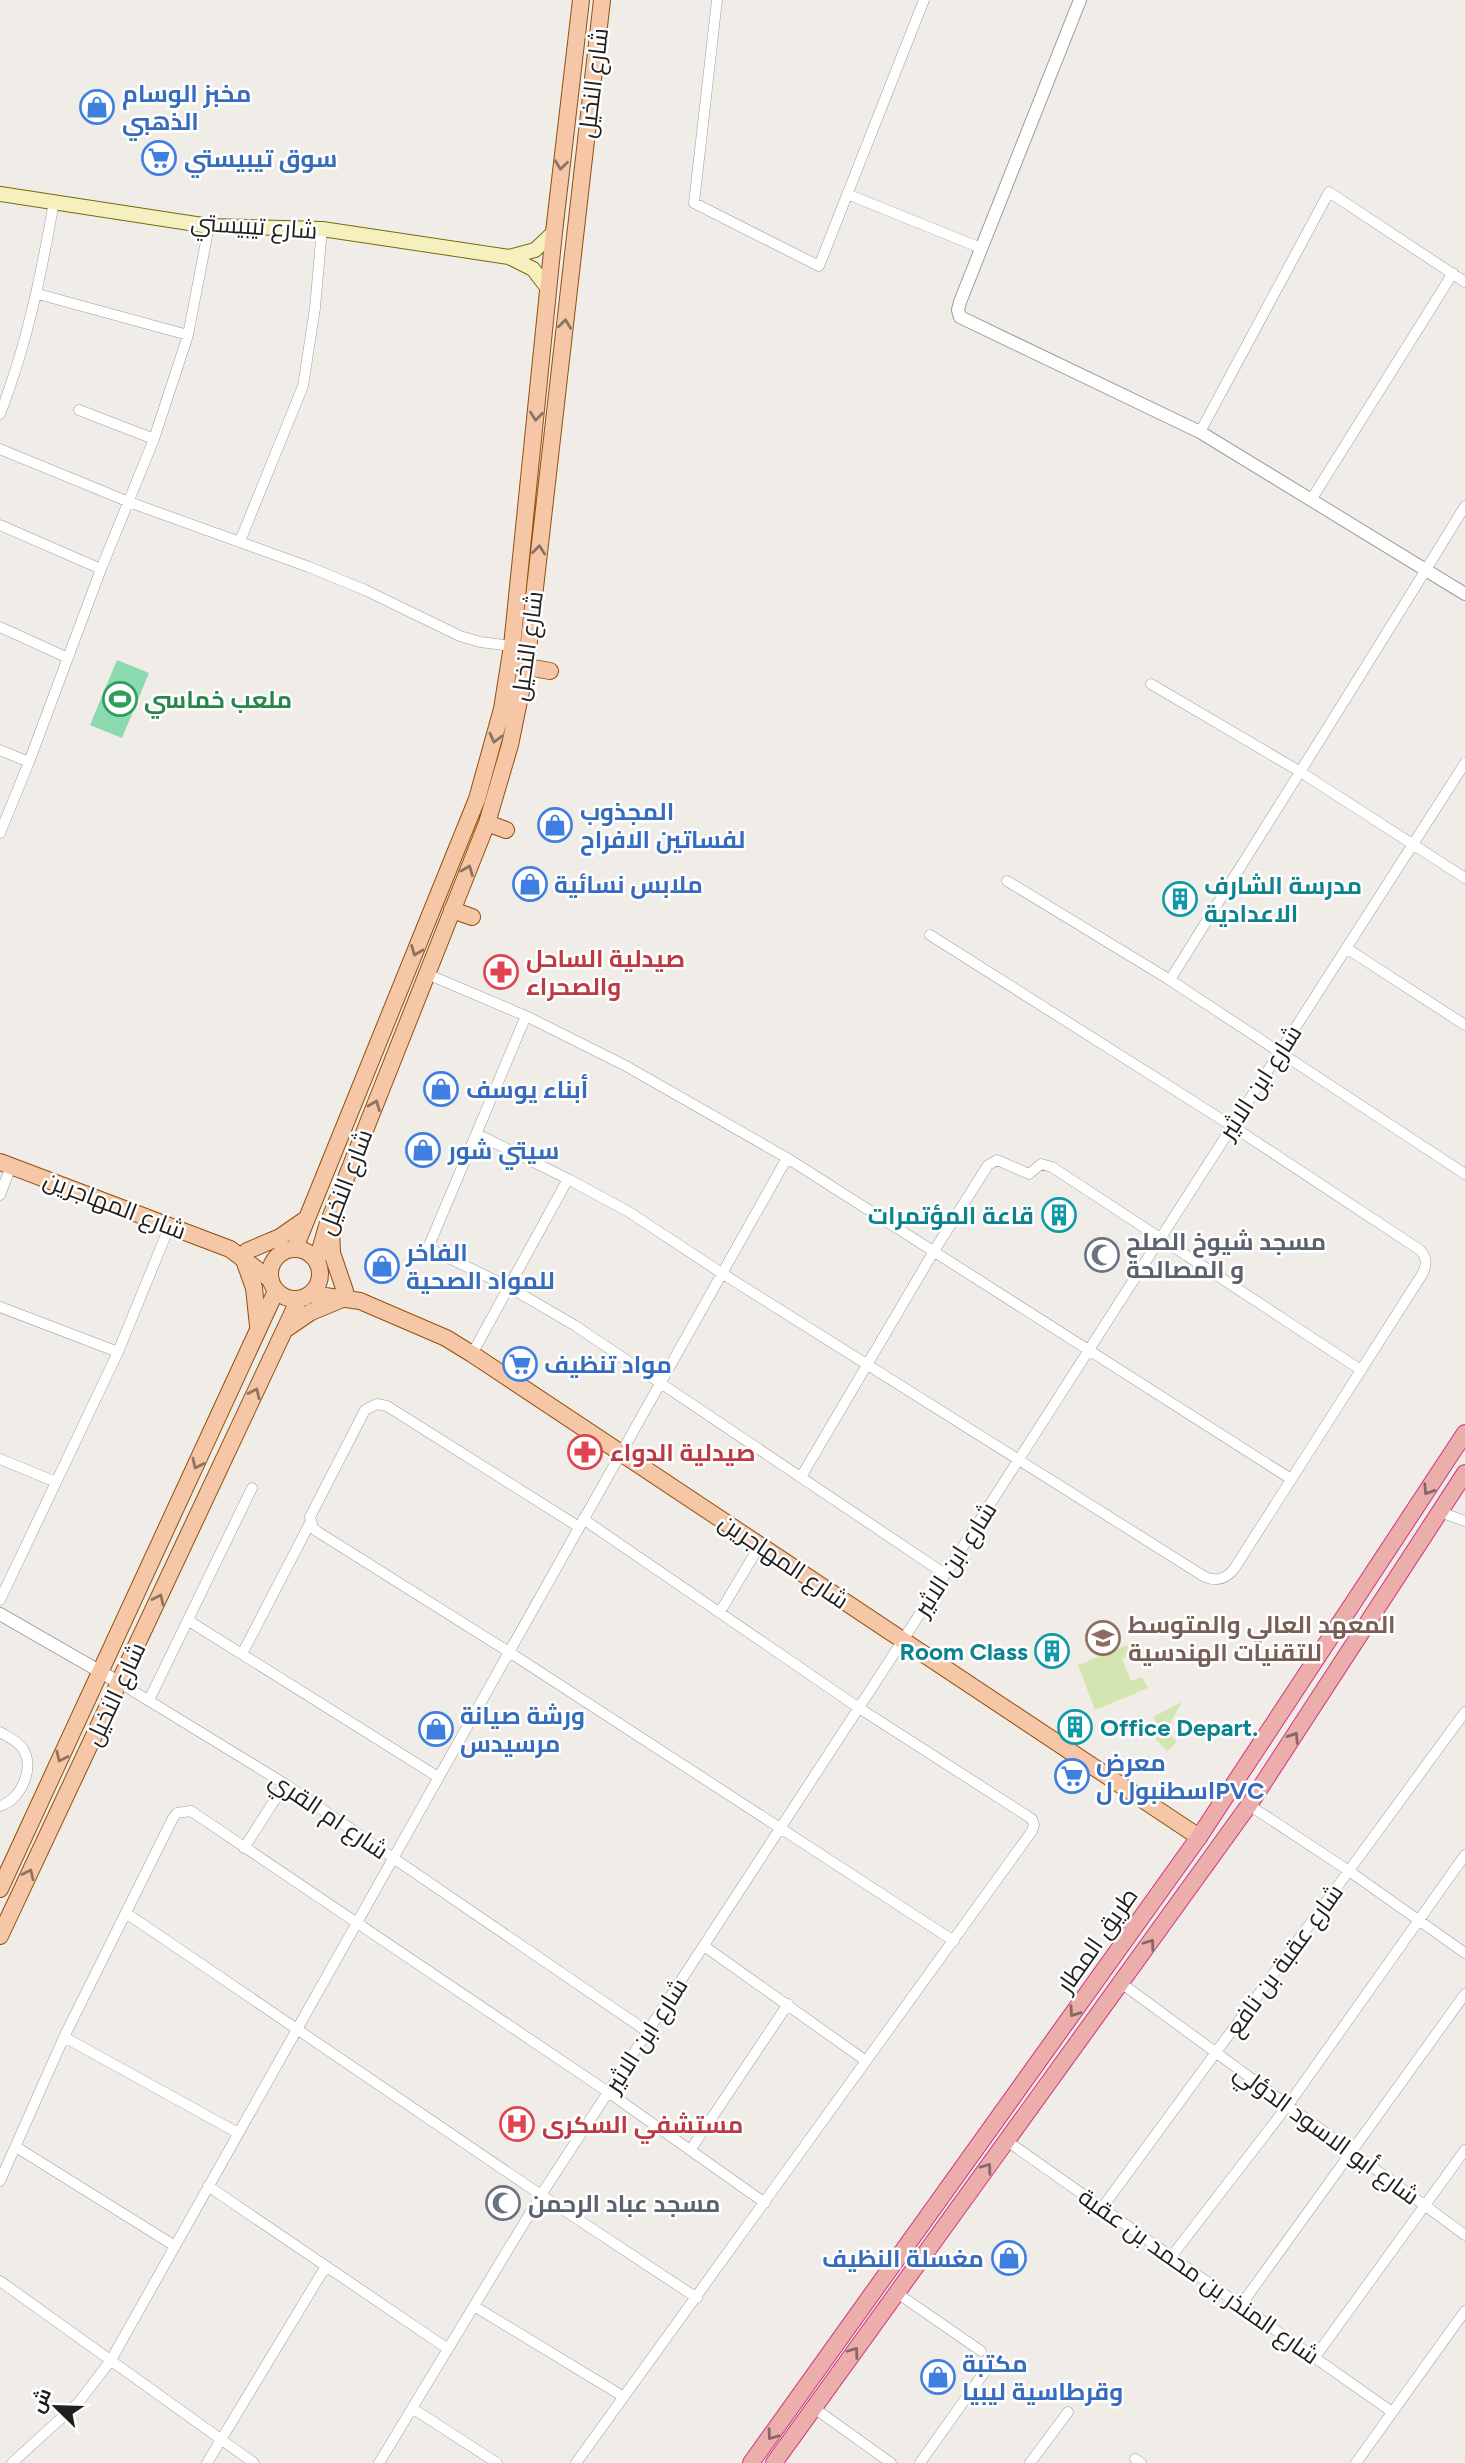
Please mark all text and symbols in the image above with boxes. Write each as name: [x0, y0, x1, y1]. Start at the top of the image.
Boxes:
street label: شارع النخيل: [572, 26, 616, 140]
place label: مخبز الوسام الذهبي: [122, 79, 251, 141]
shop icon: مخبز الوسام الذهبي: [78, 88, 116, 126]
supermarket icon: سوق تيبيستي: [140, 139, 178, 177]
place label: سوق تيبيستي: [184, 144, 337, 178]
one-way arrow: [554, 159, 569, 171]
street label: شارع تيبيستي: [189, 207, 319, 250]
one-way arrow: [557, 318, 572, 329]
one-way arrow: [529, 410, 544, 422]
one-way arrow: [532, 544, 547, 556]
street label: شارع النخيل: [505, 589, 551, 703]
sports icon: ملعب خماسي: [101, 680, 139, 718]
place label: ملعب خماسي: [144, 685, 292, 719]
one-way arrow: [489, 731, 503, 743]
place label: المجذوب لفساتين الافراح: [580, 797, 745, 856]
shop icon: المجذوب لفساتين الافراح: [536, 806, 574, 844]
one-way arrow: [460, 865, 474, 877]
shop icon: ملابس نسائية: [511, 865, 549, 903]
place label: ملابس نسائية: [554, 870, 703, 899]
place label: مدرسة الشارف الاعدادية: [1204, 871, 1362, 928]
building icon: مدرسة الشارف الاعدادية: [1161, 880, 1199, 918]
one-way arrow: [410, 943, 424, 956]
place label: صيدلية الساحل والصحراء: [526, 944, 685, 1001]
pharmacy icon: صيدلية الساحل والصحراء: [482, 953, 520, 991]
street label: شارع ابن الاثير: [1211, 1019, 1309, 1147]
shop icon: أبناء يوسف: [422, 1070, 460, 1108]
place label: أبناء يوسف: [466, 1074, 588, 1104]
one-way arrow: [367, 1099, 381, 1111]
street label: شارع النخيل: [312, 1125, 380, 1240]
shop icon: سيتي شور: [404, 1131, 442, 1169]
place label: سيتي شور: [447, 1136, 559, 1170]
street label: شارع المهاجرين: [39, 1165, 190, 1247]
building icon: قاعة المؤتمرات: [1040, 1196, 1078, 1234]
place label: قاعة المؤتمرات: [868, 1201, 1034, 1230]
place label: مسجد شيوخ الصلح و المصالحة: [1126, 1227, 1326, 1284]
mosque icon: مسجد شيوخ الصلح و المصالحة: [1083, 1236, 1121, 1274]
place label: الفاخر للمواد الصحية: [405, 1238, 555, 1295]
shop icon: الفاخر للمواد الصحية: [363, 1247, 401, 1285]
supermarket icon: مواد تنظيف: [501, 1345, 539, 1383]
place label: مواد تنظيف: [544, 1350, 672, 1379]
one-way arrow: [247, 1388, 261, 1400]
pharmacy icon: صيدلية الدواء: [566, 1433, 604, 1471]
place label: صيدلية الدواء: [610, 1438, 755, 1467]
one-way arrow: [191, 1457, 205, 1469]
one-way arrow: [1424, 1483, 1437, 1496]
street label: شارع ابن الاثير: [906, 1496, 1004, 1624]
street label: شارع المهاجرين: [713, 1507, 854, 1617]
one-way arrow: [151, 1594, 165, 1606]
place label: المعهد العالي والمتوسط للتقنيات الهندسية: [1128, 1610, 1396, 1667]
school or university icon: المعهد العالي والمتوسط للتقنيات الهندسية: [1084, 1619, 1122, 1657]
building icon: Room Class: [1033, 1632, 1071, 1670]
place label: Room Class: [900, 1637, 1028, 1666]
street label: شارع النخيل: [78, 1638, 153, 1751]
place label: ورشة صيانة مرسيدس: [460, 1701, 585, 1758]
building icon: Office Depart.: [1056, 1708, 1094, 1746]
shop icon: ورشة صيانة مرسيدس: [417, 1710, 455, 1748]
place label: Office Depart.: [1100, 1713, 1258, 1742]
one-way arrow: [1285, 1732, 1298, 1745]
place label: معرض اسطنبول لPVC: [1096, 1748, 1264, 1805]
one-way arrow: [55, 1750, 69, 1762]
supermarket icon: معرض اسطنبول لPVC: [1053, 1757, 1091, 1795]
street label: شارع ام القري: [262, 1765, 394, 1869]
one-way arrow: [21, 1869, 35, 1881]
street label: شارع عقبة بن نافع: [1219, 1878, 1351, 2043]
street label: طريق المطار: [1049, 1882, 1145, 2000]
one-way arrow: [1141, 1939, 1154, 1952]
street label: شارع ابن الاثير: [597, 1972, 695, 2100]
one-way arrow: [1070, 2004, 1082, 2017]
street label: شارع أبو الاسود الدؤلي: [1226, 2056, 1426, 2215]
hospital icon: مستشفي السكرى: [498, 2105, 536, 2143]
place label: مستشفي السكرى: [542, 2110, 743, 2144]
one-way arrow: [979, 2163, 991, 2176]
street label: شارع المنذر بن محمد بن عقبة: [1072, 2182, 1325, 2372]
mosque icon: مسجد عباد الرحمن: [484, 2184, 522, 2222]
place label: مسجد عباد الرحمن: [528, 2189, 720, 2218]
shop icon: مغسلة النظيف: [990, 2239, 1028, 2277]
place label: مغسلة النظيف: [822, 2244, 984, 2273]
one-way arrow: [846, 2347, 858, 2360]
place label: مكتبة وقرطاسية ليبيا: [962, 2349, 1123, 2406]
shop icon: مكتبة وقرطاسية ليبيا: [919, 2358, 957, 2396]
north arrow: [21, 2372, 91, 2442]
text: ش: [25, 2385, 56, 2416]
one-way arrow: [767, 2427, 780, 2440]

